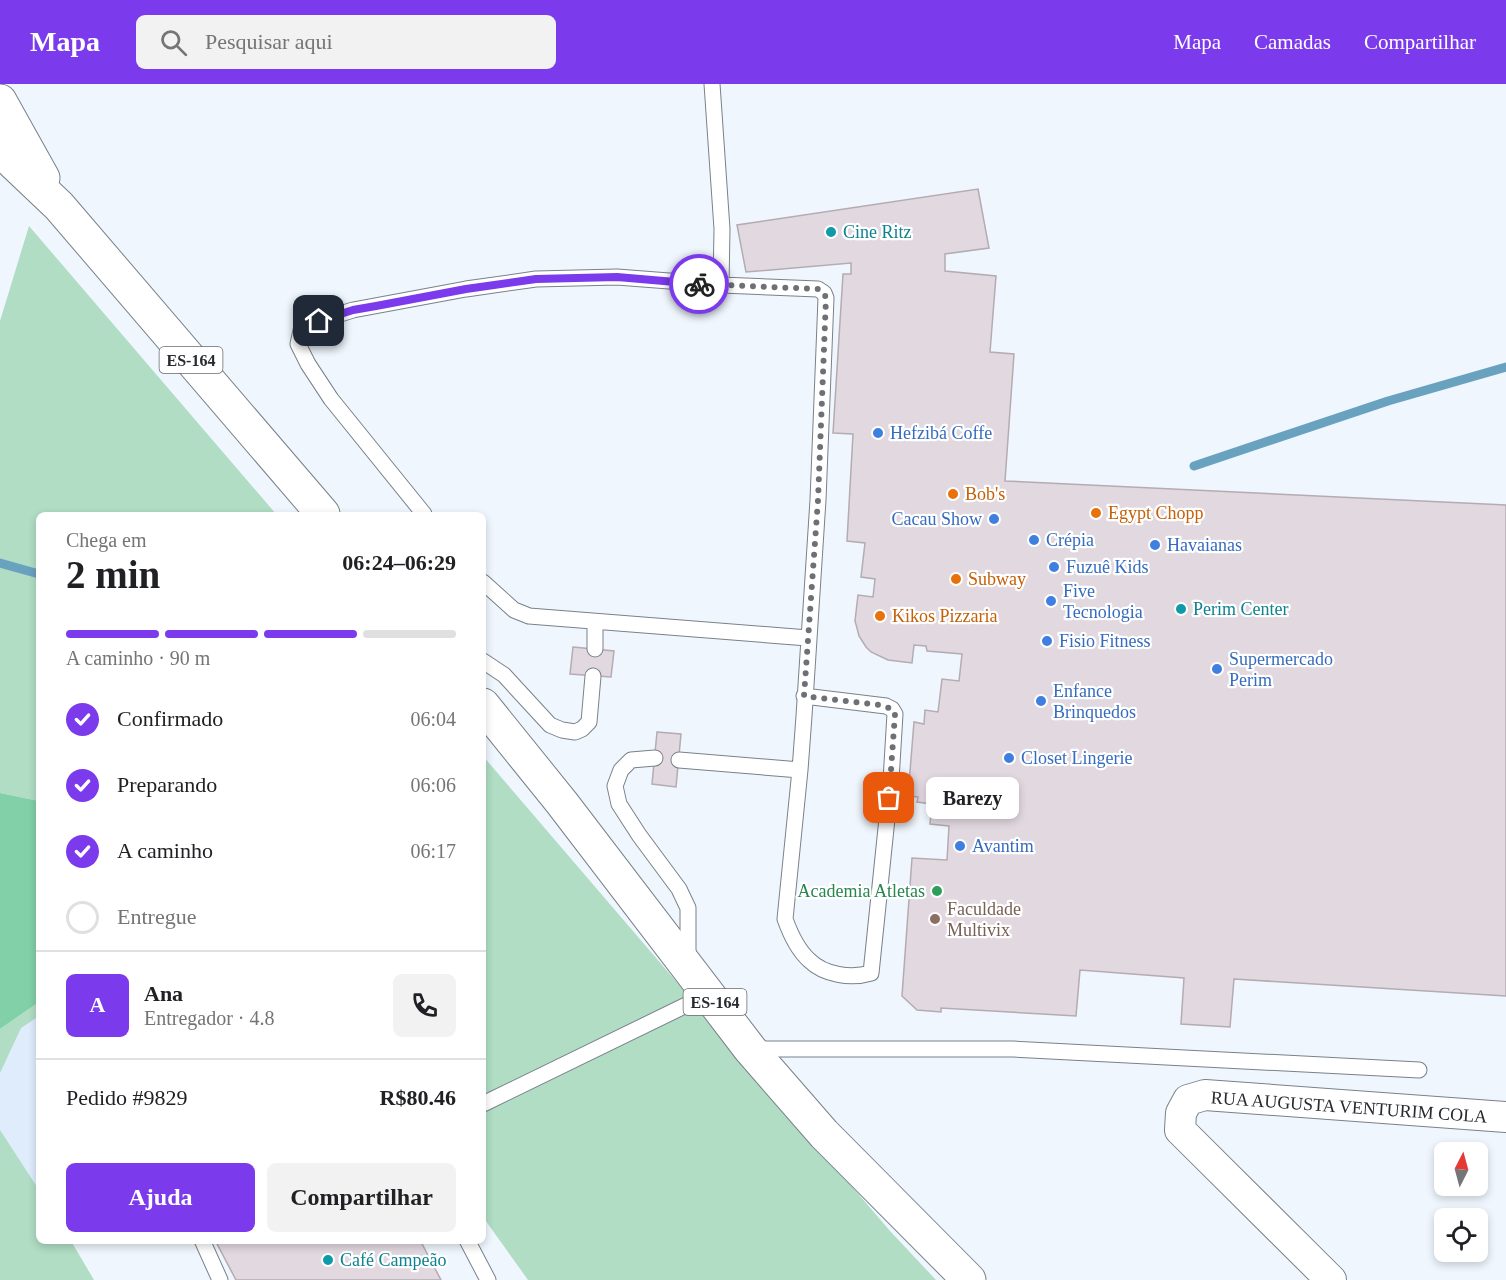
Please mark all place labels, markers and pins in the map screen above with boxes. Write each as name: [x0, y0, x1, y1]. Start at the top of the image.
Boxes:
place label: Cine Ritz: [843, 222, 912, 242]
marker: Cine Ritz: [824, 225, 838, 239]
pin: [293, 295, 344, 346]
place label: Hefzibá Coffe: [890, 423, 992, 443]
marker: Hefzibá Coffe: [871, 426, 885, 440]
place label: Bob's: [965, 484, 1005, 504]
marker: Bob's: [946, 487, 960, 501]
place label: Egypt Chopp: [1108, 503, 1204, 523]
marker: Egypt Chopp: [1089, 506, 1103, 520]
place label: Cacau Show: [892, 509, 982, 529]
marker: Cacau Show: [987, 512, 1001, 526]
place label: Crépia: [1046, 530, 1094, 550]
marker: Crépia: [1027, 533, 1041, 547]
place label: Havaianas: [1167, 535, 1242, 555]
marker: Havaianas: [1148, 538, 1162, 552]
place label: Fuzuê Kids: [1066, 557, 1149, 577]
marker: Fuzuê Kids: [1047, 560, 1061, 574]
place label: Subway: [968, 569, 1026, 589]
marker: Subway: [949, 572, 963, 586]
place label: Five Tecnologia: [1063, 581, 1143, 622]
marker: Five Tecnologia: [1044, 594, 1058, 608]
place label: Perim Center: [1193, 599, 1288, 619]
marker: Perim Center: [1174, 602, 1188, 616]
place label: Kikos Pizzaria: [892, 606, 997, 626]
marker: Kikos Pizzaria: [873, 609, 887, 623]
place label: Fisio Fitness: [1059, 631, 1151, 651]
marker: Fisio Fitness: [1040, 634, 1054, 648]
place label: Supermercado Perim: [1229, 649, 1333, 690]
marker: Supermercado Perim: [1210, 662, 1224, 676]
place label: Enfance Brinquedos: [1053, 681, 1136, 722]
marker: Enfance Brinquedos: [1034, 694, 1048, 708]
place label: Closet Lingerie: [1021, 748, 1132, 768]
marker: Closet Lingerie: [1002, 751, 1016, 765]
pin: [863, 772, 914, 823]
callout: Barezy: [925, 777, 1018, 819]
place label: Avantim: [972, 836, 1034, 856]
marker: Avantim: [953, 839, 967, 853]
place label: Academia Atletas: [798, 881, 925, 901]
marker: Academia Atletas: [930, 884, 944, 898]
place label: Faculdade Multivix: [947, 899, 1021, 940]
marker: Faculdade Multivix: [928, 912, 942, 926]
place label: Café Campeão: [340, 1250, 446, 1270]
marker: Café Campeão: [321, 1253, 335, 1267]

